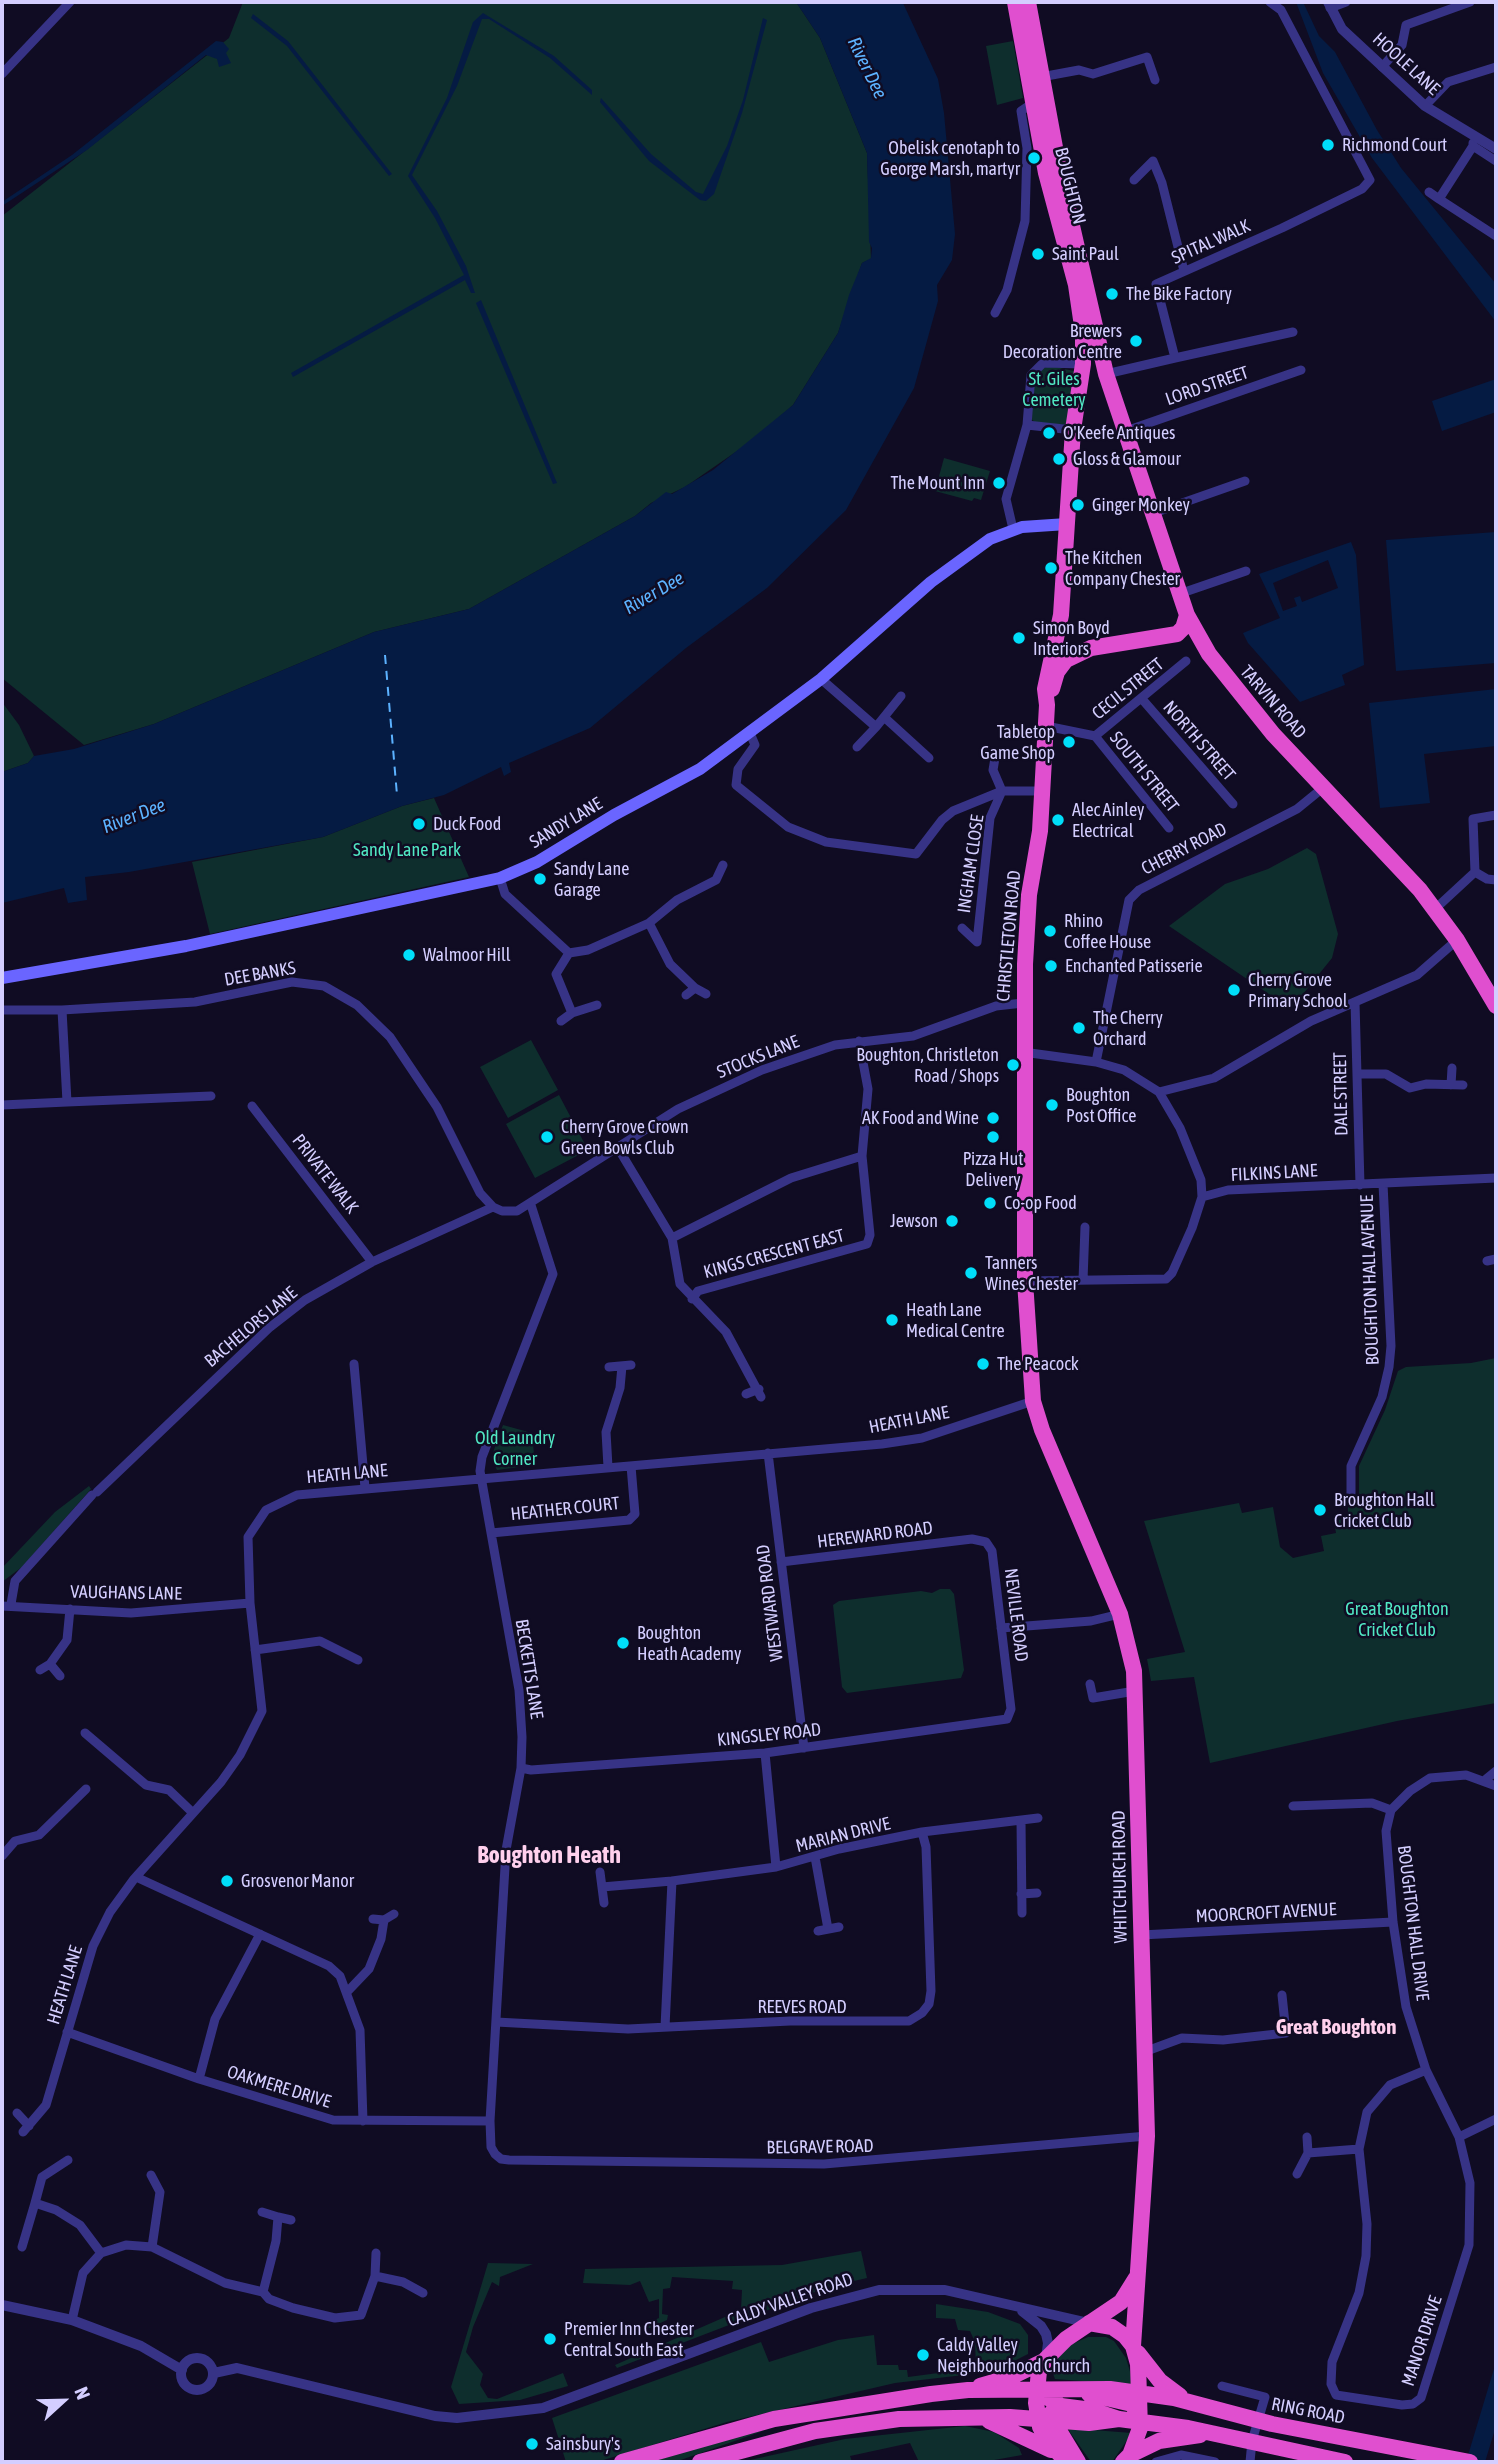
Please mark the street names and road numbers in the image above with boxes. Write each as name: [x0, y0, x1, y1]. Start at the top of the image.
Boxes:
street label: HOOLE LANE: [1368, 28, 1444, 100]
street label: BOUGHTON: [1050, 145, 1090, 227]
street label: SPITAL WALK: [1168, 215, 1254, 269]
street label: LORD STREET: [1163, 362, 1251, 410]
street label: CECIL STREET: [1088, 654, 1168, 724]
street label: TARVIN ROAD: [1235, 661, 1311, 743]
street label: NORTH STREET: [1158, 697, 1240, 785]
street label: SOUTH STREET: [1105, 727, 1183, 817]
street label: SANDY LANE: [526, 793, 606, 853]
street label: INGHAM CLOSE: [953, 813, 989, 915]
street label: CHERRY ROAD: [1138, 818, 1230, 880]
street label: CHRISTLETON ROAD: [993, 870, 1025, 1002]
street label: DEE BANKS: [223, 957, 297, 991]
street label: STOCKS LANE: [714, 1031, 802, 1083]
street label: DALE STREET: [1329, 1052, 1353, 1136]
street label: PRIVATE WALK: [287, 1130, 363, 1218]
street label: FILKINS LANE: [1230, 1160, 1318, 1186]
street label: BOUGHTON HALL AVENUE: [1356, 1195, 1384, 1365]
street label: KINGS CRESCENT EAST: [701, 1225, 847, 1283]
street label: BACHELORS LANE: [200, 1282, 302, 1372]
street label: HEATH LANE: [867, 1402, 951, 1438]
street label: HEATH LANE: [306, 1460, 388, 1488]
street label: HEATHER COURT: [509, 1493, 621, 1525]
street label: HEREWARD ROAD: [816, 1517, 934, 1553]
street label: WESTWARD ROAD: [752, 1543, 788, 1663]
street label: NEVILLE ROAD: [1000, 1567, 1032, 1663]
street label: VAUGHANS LANE: [70, 1581, 182, 1605]
street label: BECKETTS LANE: [510, 1618, 548, 1720]
street label: KINGSLEY ROAD: [716, 1719, 822, 1751]
street label: WHITCHURCH ROAD: [1108, 1810, 1132, 1944]
street label: MARIAN DRIVE: [794, 1813, 892, 1857]
street label: BOUGHTON HALL DRIVE: [1393, 1844, 1433, 2002]
street label: MOORCROFT AVENUE: [1195, 1899, 1337, 1927]
street label: HEATH LANE: [43, 1943, 87, 2027]
street label: REEVES ROAD: [757, 1996, 847, 2018]
street label: OAKMERE DRIVE: [225, 2061, 333, 2113]
street label: BELGRAVE ROAD: [766, 2135, 874, 2159]
street label: CALDY VALLEY ROAD: [724, 2268, 856, 2332]
street label: MANOR DRIVE: [1397, 2293, 1447, 2389]
street label: RING ROAD: [1269, 2393, 1347, 2429]

